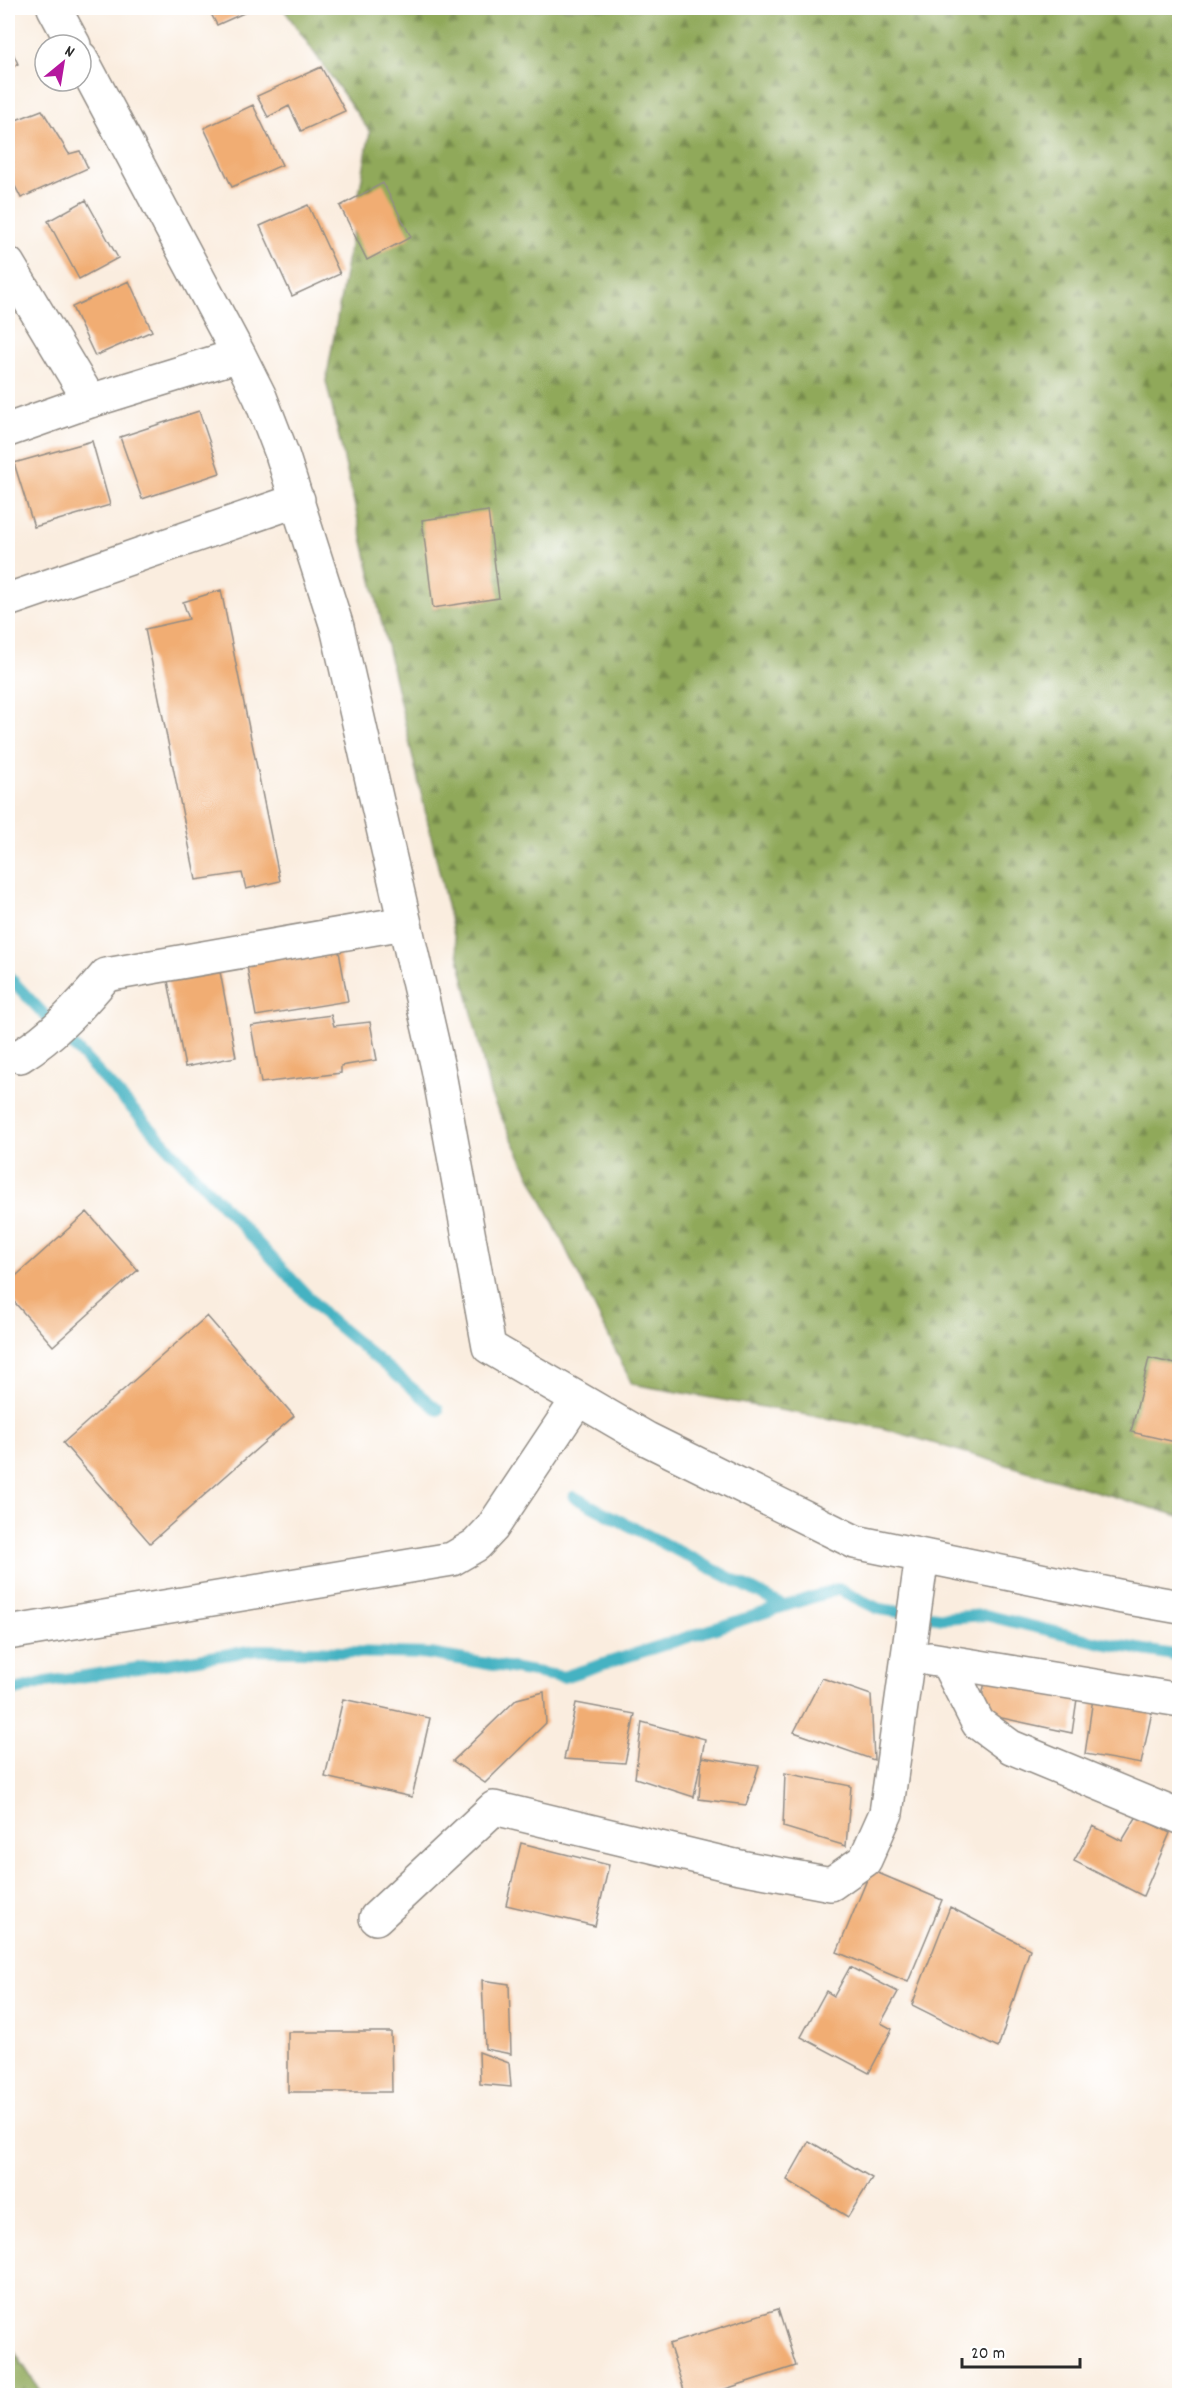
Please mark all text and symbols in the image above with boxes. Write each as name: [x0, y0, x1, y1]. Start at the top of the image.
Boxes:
north arrow: [33, 33, 93, 93]
text: N: [60, 40, 79, 64]
scale bar: [962, 2331, 1080, 2369]
text: 20 m: [971, 2342, 1005, 2367]

